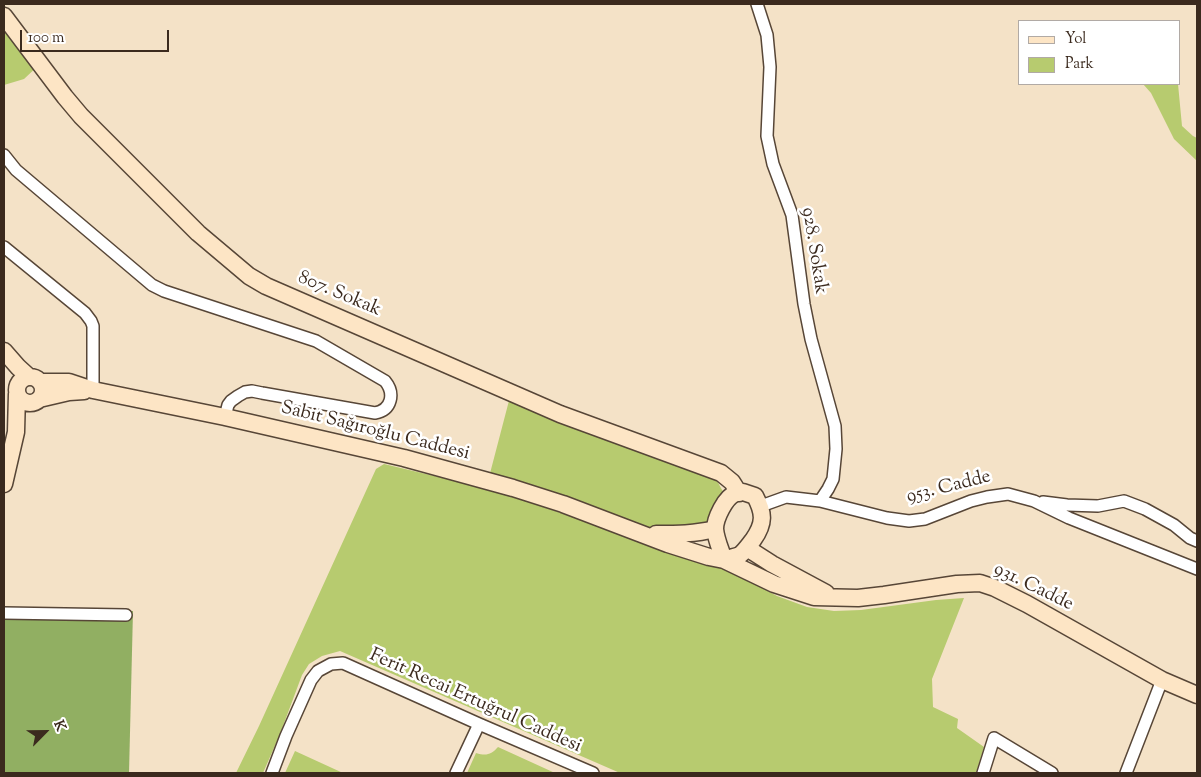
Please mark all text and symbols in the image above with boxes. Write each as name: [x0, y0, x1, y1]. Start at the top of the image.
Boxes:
scale bar: [22, 20, 171, 52]
legend: [1018, 20, 1181, 85]
text: 100 m: [28, 28, 64, 49]
text: Yol: [1065, 29, 1087, 50]
text: Park: [1065, 54, 1094, 75]
street label: 928. Sokak: [795, 206, 831, 296]
street label: 807. Sokak: [294, 267, 384, 323]
street label: Sabit Sağıroğlu Caddesi: [278, 398, 472, 466]
street label: 953. Cadde: [905, 467, 993, 509]
street label: 931. Cadde: [989, 559, 1077, 617]
street label: Ferit Recai Ertuğrul Caddesi: [365, 645, 585, 759]
north arrow: [20, 707, 70, 757]
text: K: [48, 718, 70, 735]

